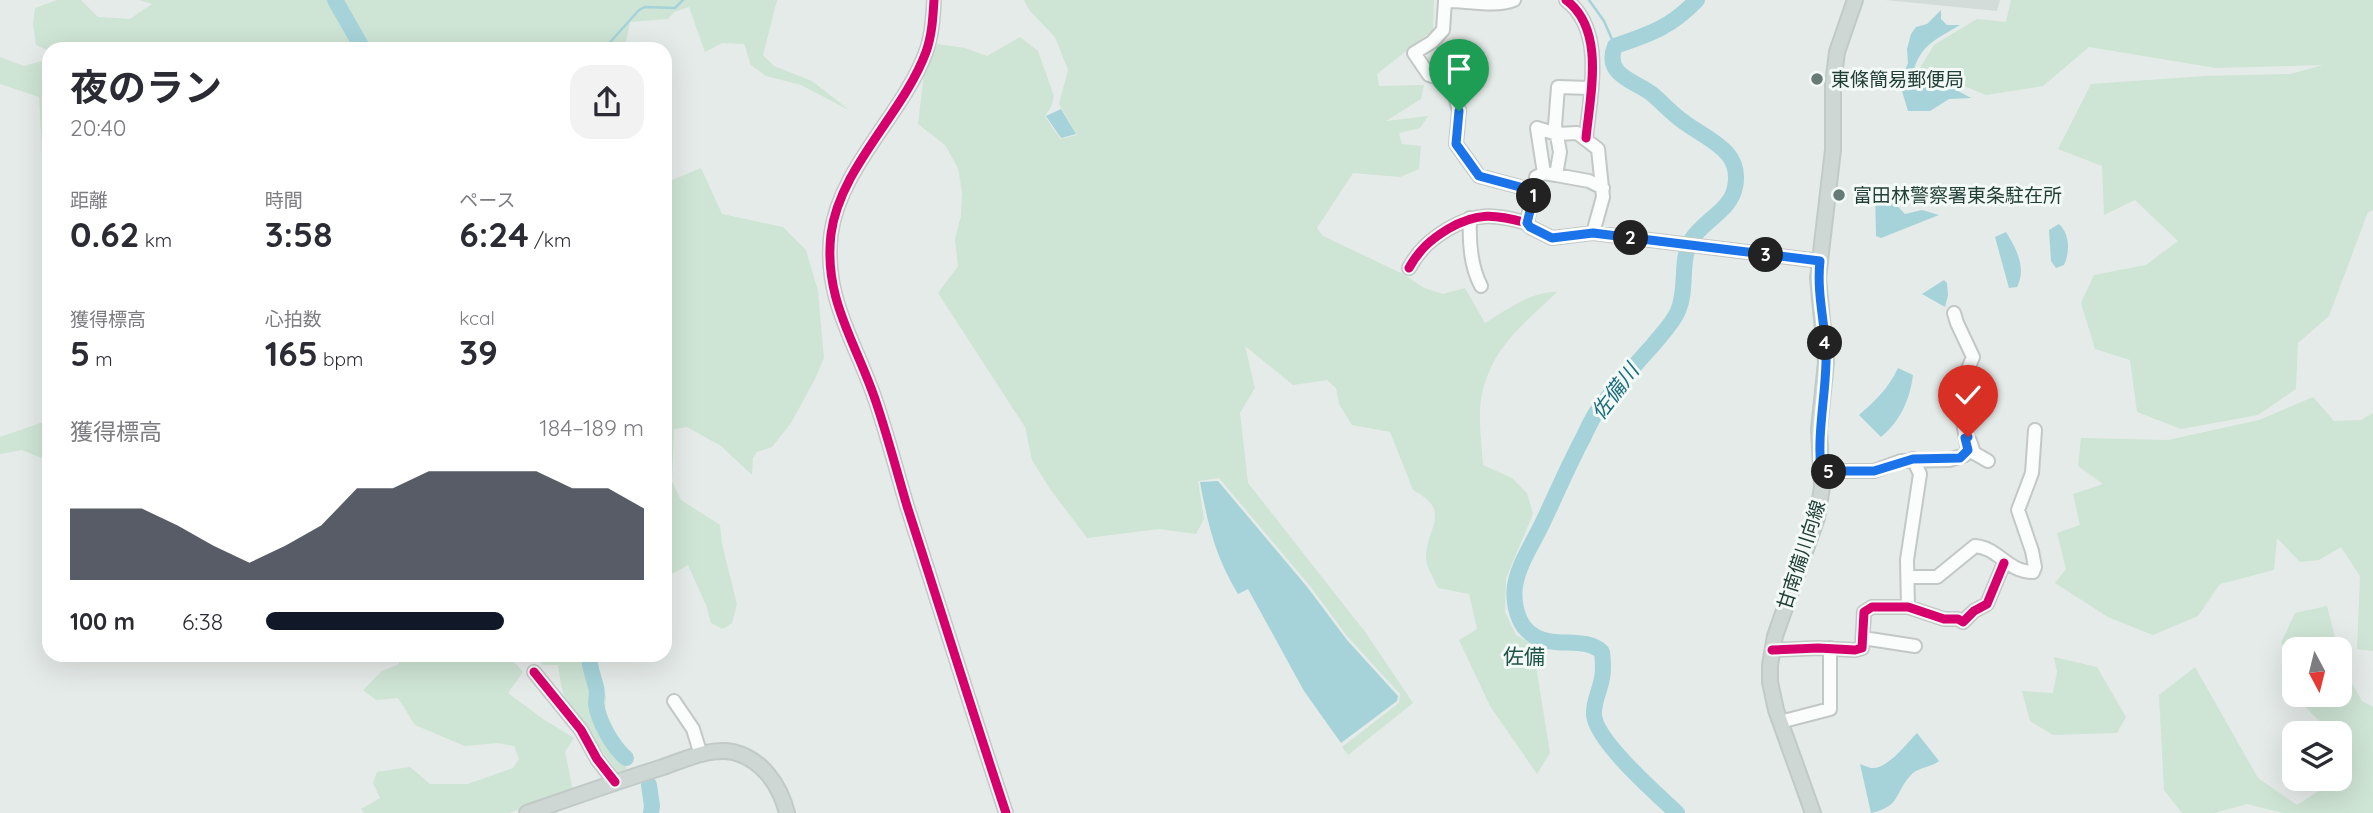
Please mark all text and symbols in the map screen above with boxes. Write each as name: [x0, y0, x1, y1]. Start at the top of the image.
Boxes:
pin: [1429, 39, 1489, 111]
icon: arrive: [1440, 50, 1478, 88]
text: 夜のラン: [70, 63, 222, 111]
button: share: [570, 65, 644, 139]
place label: 東條簡易郵便局: [1831, 67, 1964, 91]
marker: 東條簡易郵便局: [1809, 71, 1825, 87]
text: 20:40: [70, 113, 127, 142]
pin: 1: [1516, 178, 1552, 214]
text: 1: [1530, 183, 1537, 207]
place label: 富田林警察署東条駐在所: [1853, 183, 2062, 207]
marker: 富田林警察署東条駐在所: [1831, 187, 1847, 203]
text: 距離: [70, 188, 108, 212]
text: 時間: [265, 188, 303, 212]
text: ペース: [459, 188, 515, 212]
text: 0.62: [70, 212, 139, 256]
text: 3:58: [265, 212, 332, 256]
text: 6:24: [459, 212, 529, 256]
pin: 2: [1614, 220, 1648, 256]
text: 2: [1625, 225, 1636, 249]
text: km: [139, 228, 172, 252]
text: /km: [529, 228, 571, 252]
pin: 3: [1748, 238, 1784, 272]
text: 3: [1760, 242, 1771, 266]
text: kcal: [459, 306, 495, 330]
text: 獲得標高: [70, 307, 146, 331]
text: 心拍数: [265, 307, 322, 331]
pin: 4: [1808, 326, 1842, 360]
text: 39: [459, 330, 498, 374]
text: 4: [1819, 330, 1830, 354]
text: 5: [70, 331, 90, 375]
text: 165: [265, 331, 318, 375]
text: m: [90, 347, 113, 371]
text: bpm: [318, 347, 363, 371]
water label: 佐備川: [1585, 357, 1645, 424]
pin: [1938, 365, 1998, 437]
icon: check: [1949, 376, 1987, 414]
text: 184–189 m: [539, 413, 644, 442]
text: 獲得標高: [70, 417, 162, 446]
pin: 5: [1812, 454, 1846, 490]
text: 5: [1823, 459, 1834, 483]
street label: 甘南備川向線: [1772, 497, 1830, 613]
text: 100 m: [70, 607, 135, 636]
text: 6:38: [182, 607, 223, 636]
north arrow: [2282, 637, 2352, 707]
map controls: [2282, 637, 2352, 791]
district label: 佐備: [1503, 643, 1545, 669]
button: layers: [2282, 721, 2352, 791]

